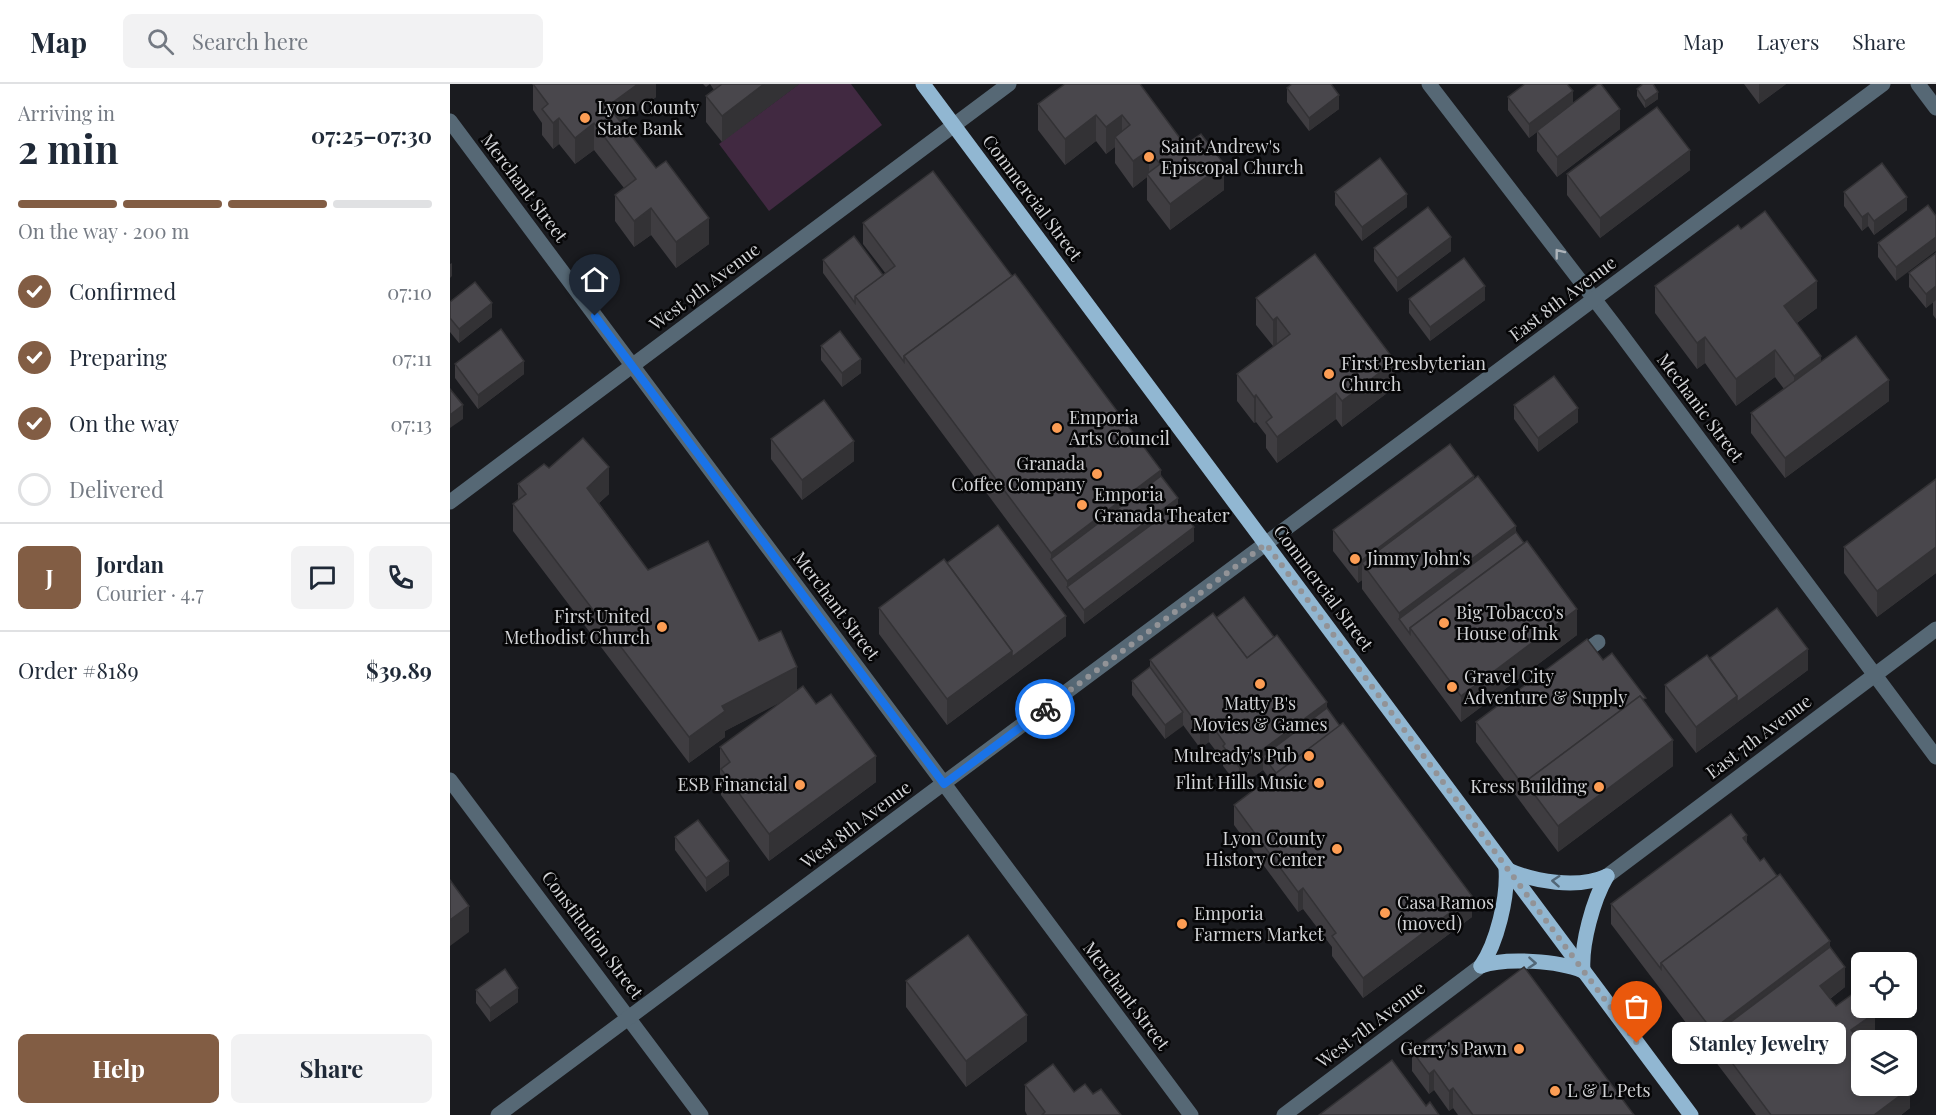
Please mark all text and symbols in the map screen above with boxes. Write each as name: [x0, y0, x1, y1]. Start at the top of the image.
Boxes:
search box: [123, 14, 543, 68]
text: Map: [30, 23, 87, 60]
icon: search: [144, 25, 177, 58]
text: Search here: [192, 26, 308, 56]
text: Map: [1683, 27, 1724, 55]
text: Layers: [1757, 27, 1819, 55]
text: Share: [1852, 27, 1906, 55]
place label: Lyon County State Bank: [597, 95, 699, 140]
text: Arriving in: [18, 99, 115, 126]
marker: Lyon County State Bank: [578, 111, 592, 125]
text: 07:25–07:30: [311, 120, 432, 150]
text: 2 min: [18, 122, 119, 174]
street label: Merchant Street: [476, 128, 574, 247]
street label: Commercial Street: [978, 130, 1088, 266]
place label: Saint Andrew's Episcopal Church: [1161, 134, 1304, 179]
marker: Saint Andrew's Episcopal Church: [1142, 150, 1156, 164]
text: On the way · 200 m: [18, 217, 189, 244]
street label: West 9th Avenue: [644, 237, 764, 336]
one-way arrow: [1555, 248, 1566, 259]
street label: East 8th Avenue: [1504, 250, 1621, 346]
pin: [569, 254, 620, 316]
icon: home: [578, 263, 611, 296]
icon: check: [18, 275, 51, 308]
text: Confirmed: [69, 276, 176, 306]
text: 07:10: [387, 278, 432, 305]
icon: check: [18, 341, 51, 374]
text: Preparing: [69, 342, 167, 372]
text: 07:11: [392, 344, 432, 371]
street label: Mechanic Street: [1652, 348, 1750, 467]
place label: First Presbyterian Church: [1341, 351, 1486, 396]
marker: First Presbyterian Church: [1322, 367, 1336, 381]
place label: Emporia Arts Council: [1068, 405, 1170, 450]
icon: check: [18, 407, 51, 440]
text: On the way: [69, 408, 179, 438]
text: 07:13: [390, 410, 432, 437]
marker: Emporia Arts Council: [1050, 421, 1064, 435]
place label: Granada Coffee Company: [951, 451, 1085, 496]
marker: Granada Coffee Company: [1090, 467, 1104, 481]
text: Delivered: [69, 474, 164, 504]
place label: Emporia Granada Theater: [1094, 482, 1230, 527]
marker: Emporia Granada Theater: [1075, 498, 1089, 512]
street label: Commercial Street: [1269, 520, 1379, 656]
button: chat: [291, 546, 354, 609]
button: phone: [369, 546, 432, 609]
street label: Merchant Street: [788, 546, 886, 665]
place label: Jimmy John's: [1366, 546, 1471, 570]
text: Jordan: [96, 549, 164, 579]
marker: Jimmy John's: [1348, 552, 1362, 566]
text: J: [45, 562, 54, 592]
text: Courier · 4.7: [96, 579, 204, 606]
place label: Big Tobacco's House of Ink: [1456, 600, 1564, 645]
place label: First United Methodist Church: [504, 604, 651, 649]
marker: Big Tobacco's House of Ink: [1437, 616, 1451, 630]
marker: First United Methodist Church: [655, 620, 669, 634]
text: Order #8189: [18, 655, 139, 685]
text: $39.89: [366, 655, 432, 685]
place label: Gravel City Adventure & Supply: [1463, 664, 1627, 709]
marker: Matty B's Movies & Games: [1253, 677, 1267, 691]
courier: [1015, 679, 1075, 739]
marker: Gravel City Adventure & Supply: [1445, 680, 1459, 694]
street label: East 7th Avenue: [1701, 689, 1816, 784]
place label: Matty B's Movies & Games: [1192, 691, 1328, 736]
icon: bike: [1029, 693, 1062, 726]
place label: Mulready's Pub: [1174, 743, 1297, 767]
marker: Mulready's Pub: [1302, 749, 1316, 763]
place label: Flint Hills Music: [1175, 770, 1307, 794]
place label: ESB Financial: [678, 772, 788, 796]
place label: Kress Building: [1470, 774, 1587, 798]
street label: West 8th Avenue: [795, 775, 915, 874]
marker: Flint Hills Music: [1312, 776, 1326, 790]
marker: ESB Financial: [793, 778, 807, 792]
marker: Kress Building: [1592, 780, 1606, 794]
place label: Lyon County History Center: [1205, 826, 1325, 871]
marker: Lyon County History Center: [1330, 842, 1344, 856]
street label: Constitution Street: [537, 865, 649, 1004]
one-way arrow: [1551, 875, 1560, 888]
place label: Casa Ramos (moved): [1397, 890, 1494, 935]
place label: Emporia Farmers Market: [1194, 901, 1324, 946]
marker: Casa Ramos (moved): [1378, 906, 1392, 920]
marker: Emporia Farmers Market: [1175, 917, 1189, 931]
street label: Merchant Street: [1078, 936, 1176, 1055]
map controls: [1851, 952, 1917, 1096]
button: locate: [1851, 952, 1917, 1018]
one-way arrow: [1528, 956, 1537, 969]
street label: West 7th Avenue: [1310, 975, 1430, 1074]
pin: [1611, 981, 1662, 1043]
icon: bag: [1620, 990, 1653, 1023]
callout: Stanley Jewelry: [1673, 1022, 1847, 1064]
text: Stanley Jewelry: [1689, 1029, 1829, 1056]
button: layers: [1851, 1030, 1917, 1096]
button: Help: [18, 1034, 219, 1103]
button: Share: [231, 1034, 432, 1103]
place label: Gerry's Pawn: [1400, 1036, 1507, 1060]
marker: Gerry's Pawn: [1512, 1042, 1526, 1056]
place label: L & L Pets: [1567, 1078, 1651, 1102]
marker: L & L Pets: [1548, 1084, 1562, 1098]

